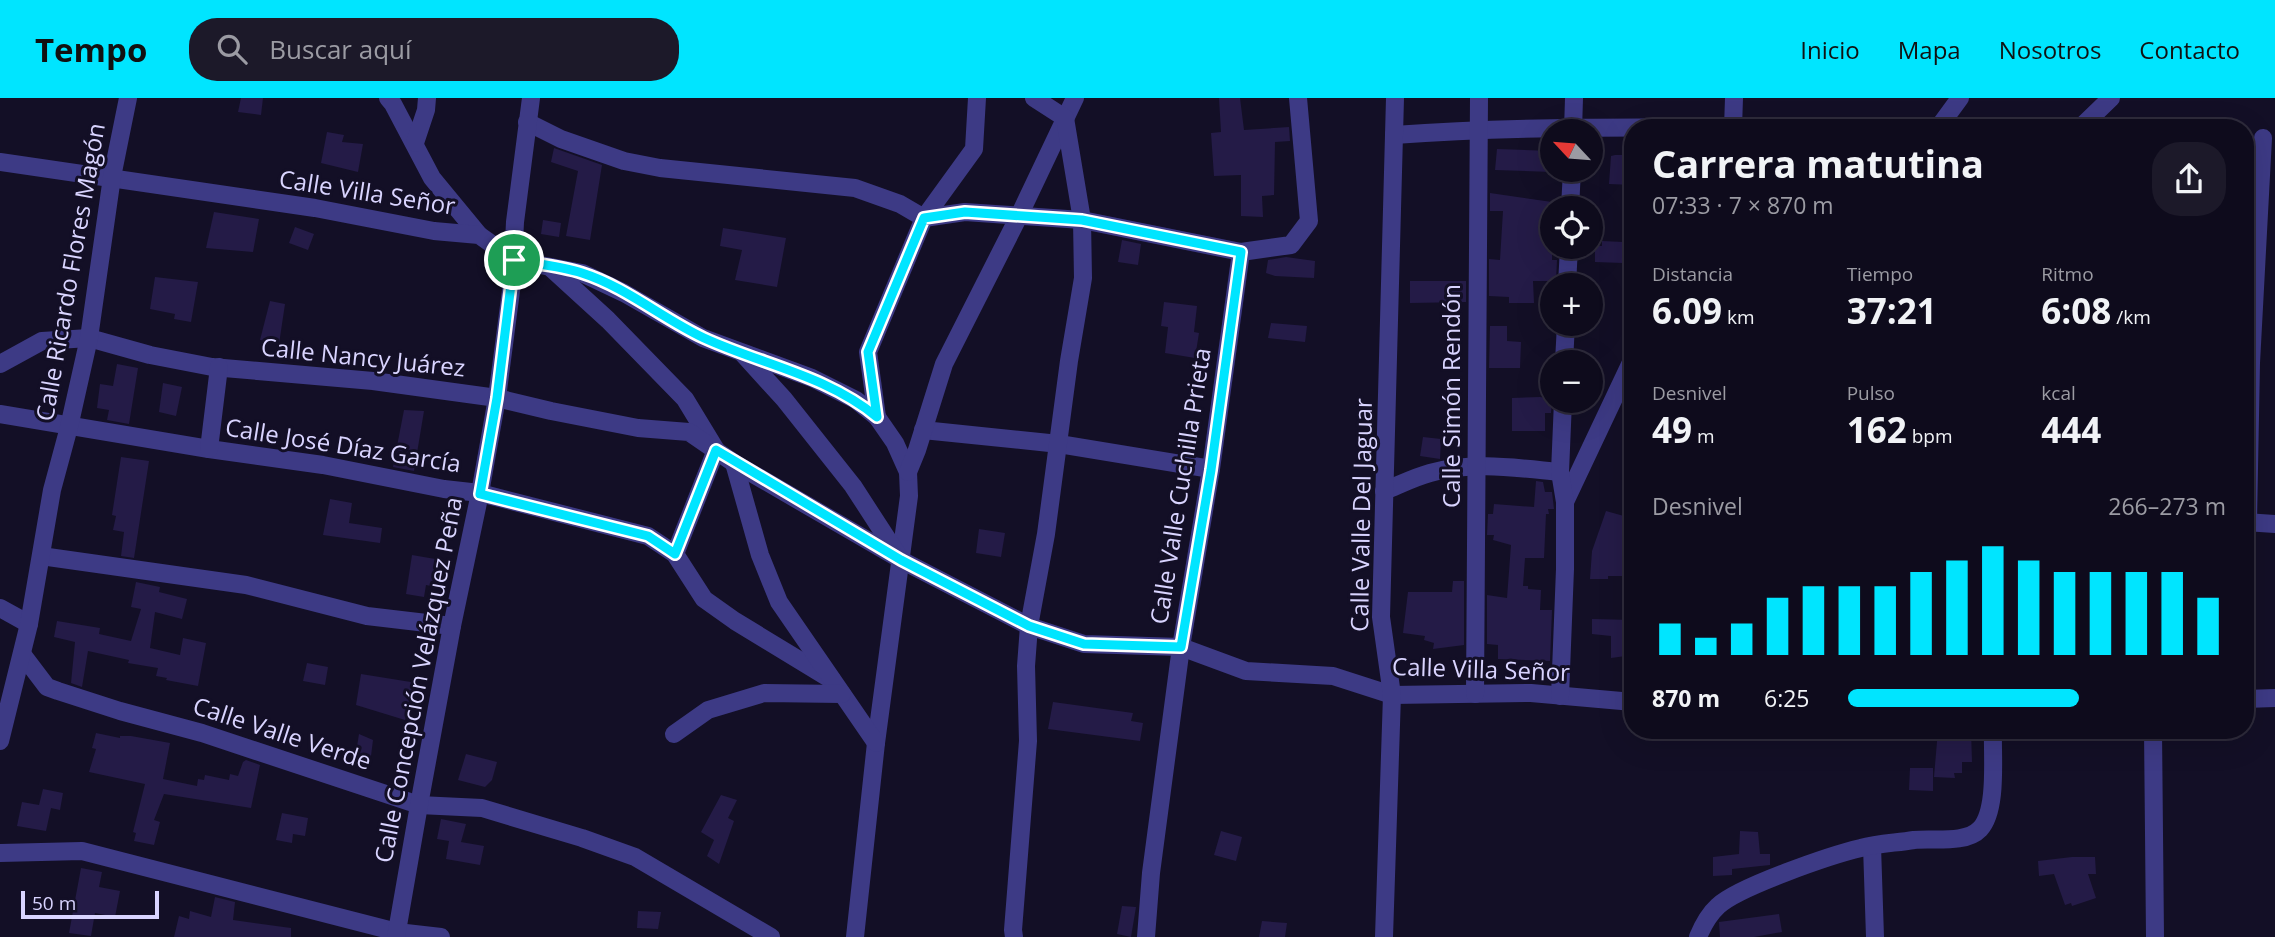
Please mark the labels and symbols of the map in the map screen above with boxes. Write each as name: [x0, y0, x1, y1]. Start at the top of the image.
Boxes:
north arrow: [1540, 119, 1603, 182]
street label: Calle Ricardo Flores Magón: [27, 120, 112, 423]
street label: Calle Villa Señor: [277, 161, 458, 222]
pin: [484, 230, 544, 290]
street label: Calle Simón Rendón: [1434, 284, 1467, 508]
street label: Calle Nancy Juárez: [259, 329, 467, 384]
street label: Calle Valle Cuchilla Prieta: [1141, 345, 1218, 626]
street label: Calle Valle Del Jaguar: [1342, 398, 1379, 632]
street label: Calle José Díaz García: [223, 410, 463, 479]
street label: Calle Concepción Velázquez Peña: [366, 494, 469, 865]
street label: Calle Villa Señor: [1392, 649, 1571, 688]
street label: Calle Valle Verde: [189, 688, 376, 777]
scale bar: [21, 888, 159, 920]

